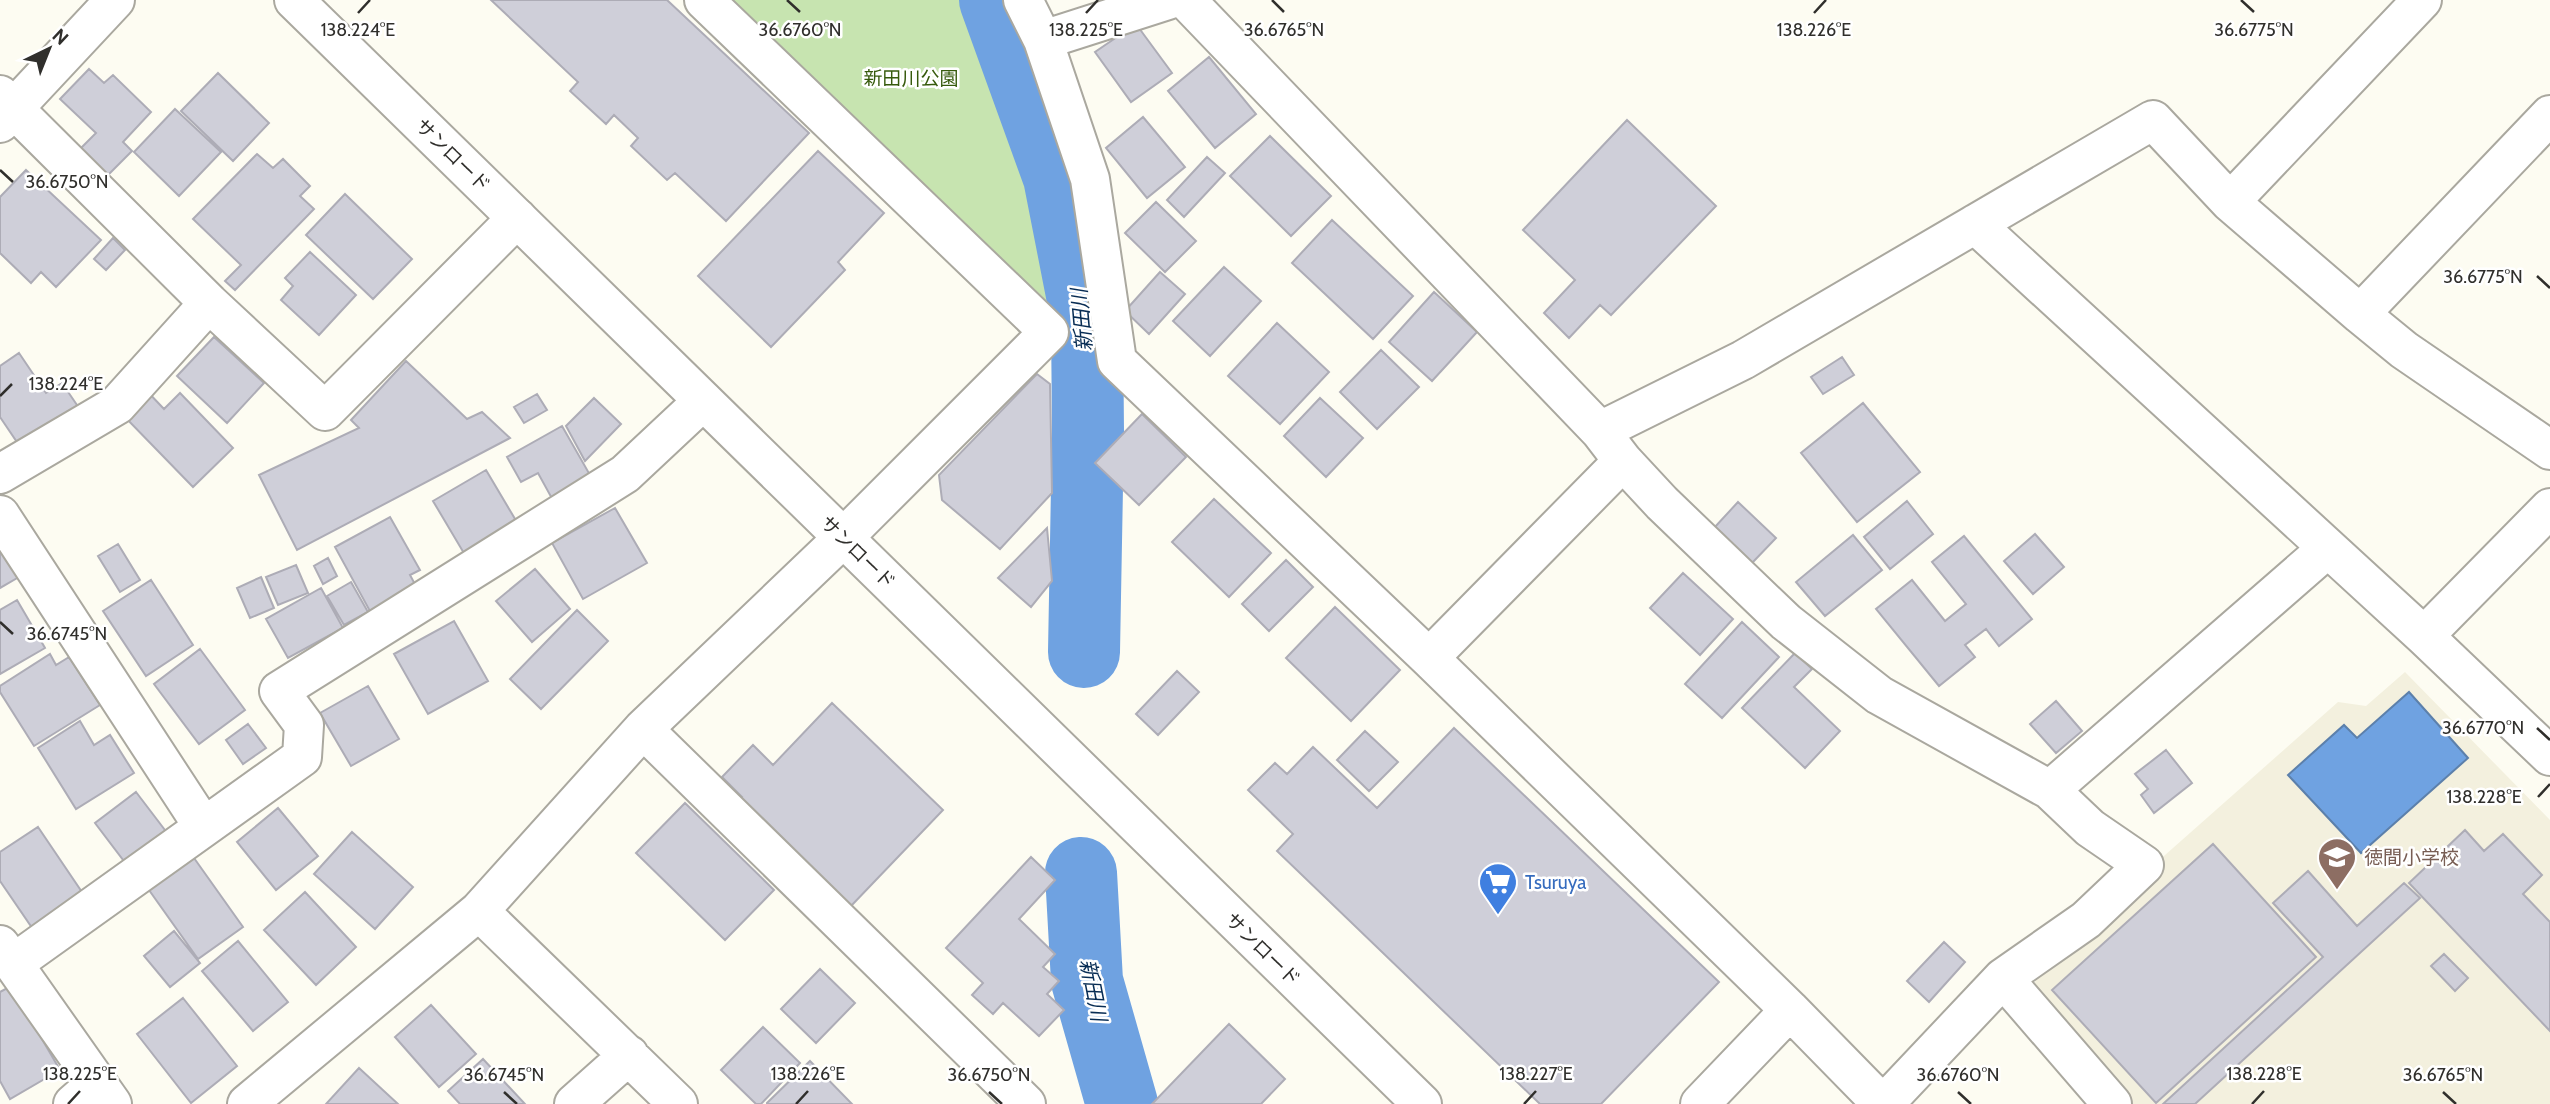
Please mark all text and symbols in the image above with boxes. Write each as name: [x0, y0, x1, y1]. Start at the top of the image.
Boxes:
north arrow: [14, 14, 84, 84]
text: 138.224°E: [321, 19, 395, 41]
text: 36.6760°N: [758, 19, 842, 41]
text: 138.225°E: [1049, 19, 1123, 41]
text: 36.6765°N: [1244, 19, 1324, 41]
text: 138.226°E: [1777, 19, 1851, 41]
text: 36.6775°N: [2214, 19, 2294, 41]
text: N: [47, 24, 73, 50]
park label: 新田川公園: [863, 67, 959, 90]
street label: サンロード: [410, 114, 495, 197]
text: 36.6750°N: [25, 171, 109, 193]
text: 36.6775°N: [2443, 266, 2523, 288]
water label: 新田川: [1066, 286, 1097, 353]
text: 138.224°E: [29, 373, 103, 395]
street label: サンロード: [815, 511, 900, 594]
text: 36.6745°N: [27, 623, 107, 645]
text: 36.6770°N: [2442, 717, 2524, 739]
text: 138.228°E: [2446, 786, 2522, 808]
school or university icon: 徳間小学校: [2316, 836, 2358, 891]
place label: 徳間小学校: [2364, 846, 2459, 869]
supermarket icon: Tsuruya: [1477, 861, 1519, 916]
place label: Tsuruya: [1525, 871, 1586, 894]
street label: サンロード: [1220, 908, 1305, 991]
water label: 新田川: [1075, 957, 1112, 1025]
text: 138.225°E: [43, 1063, 117, 1085]
text: 138.226°E: [771, 1063, 845, 1085]
text: 138.227°E: [1499, 1063, 1573, 1085]
text: 138.228°E: [2226, 1063, 2302, 1085]
text: 36.6745°N: [464, 1064, 544, 1086]
text: 36.6750°N: [947, 1064, 1031, 1086]
text: 36.6760°N: [1916, 1064, 2000, 1086]
text: 36.6765°N: [2403, 1064, 2483, 1086]

